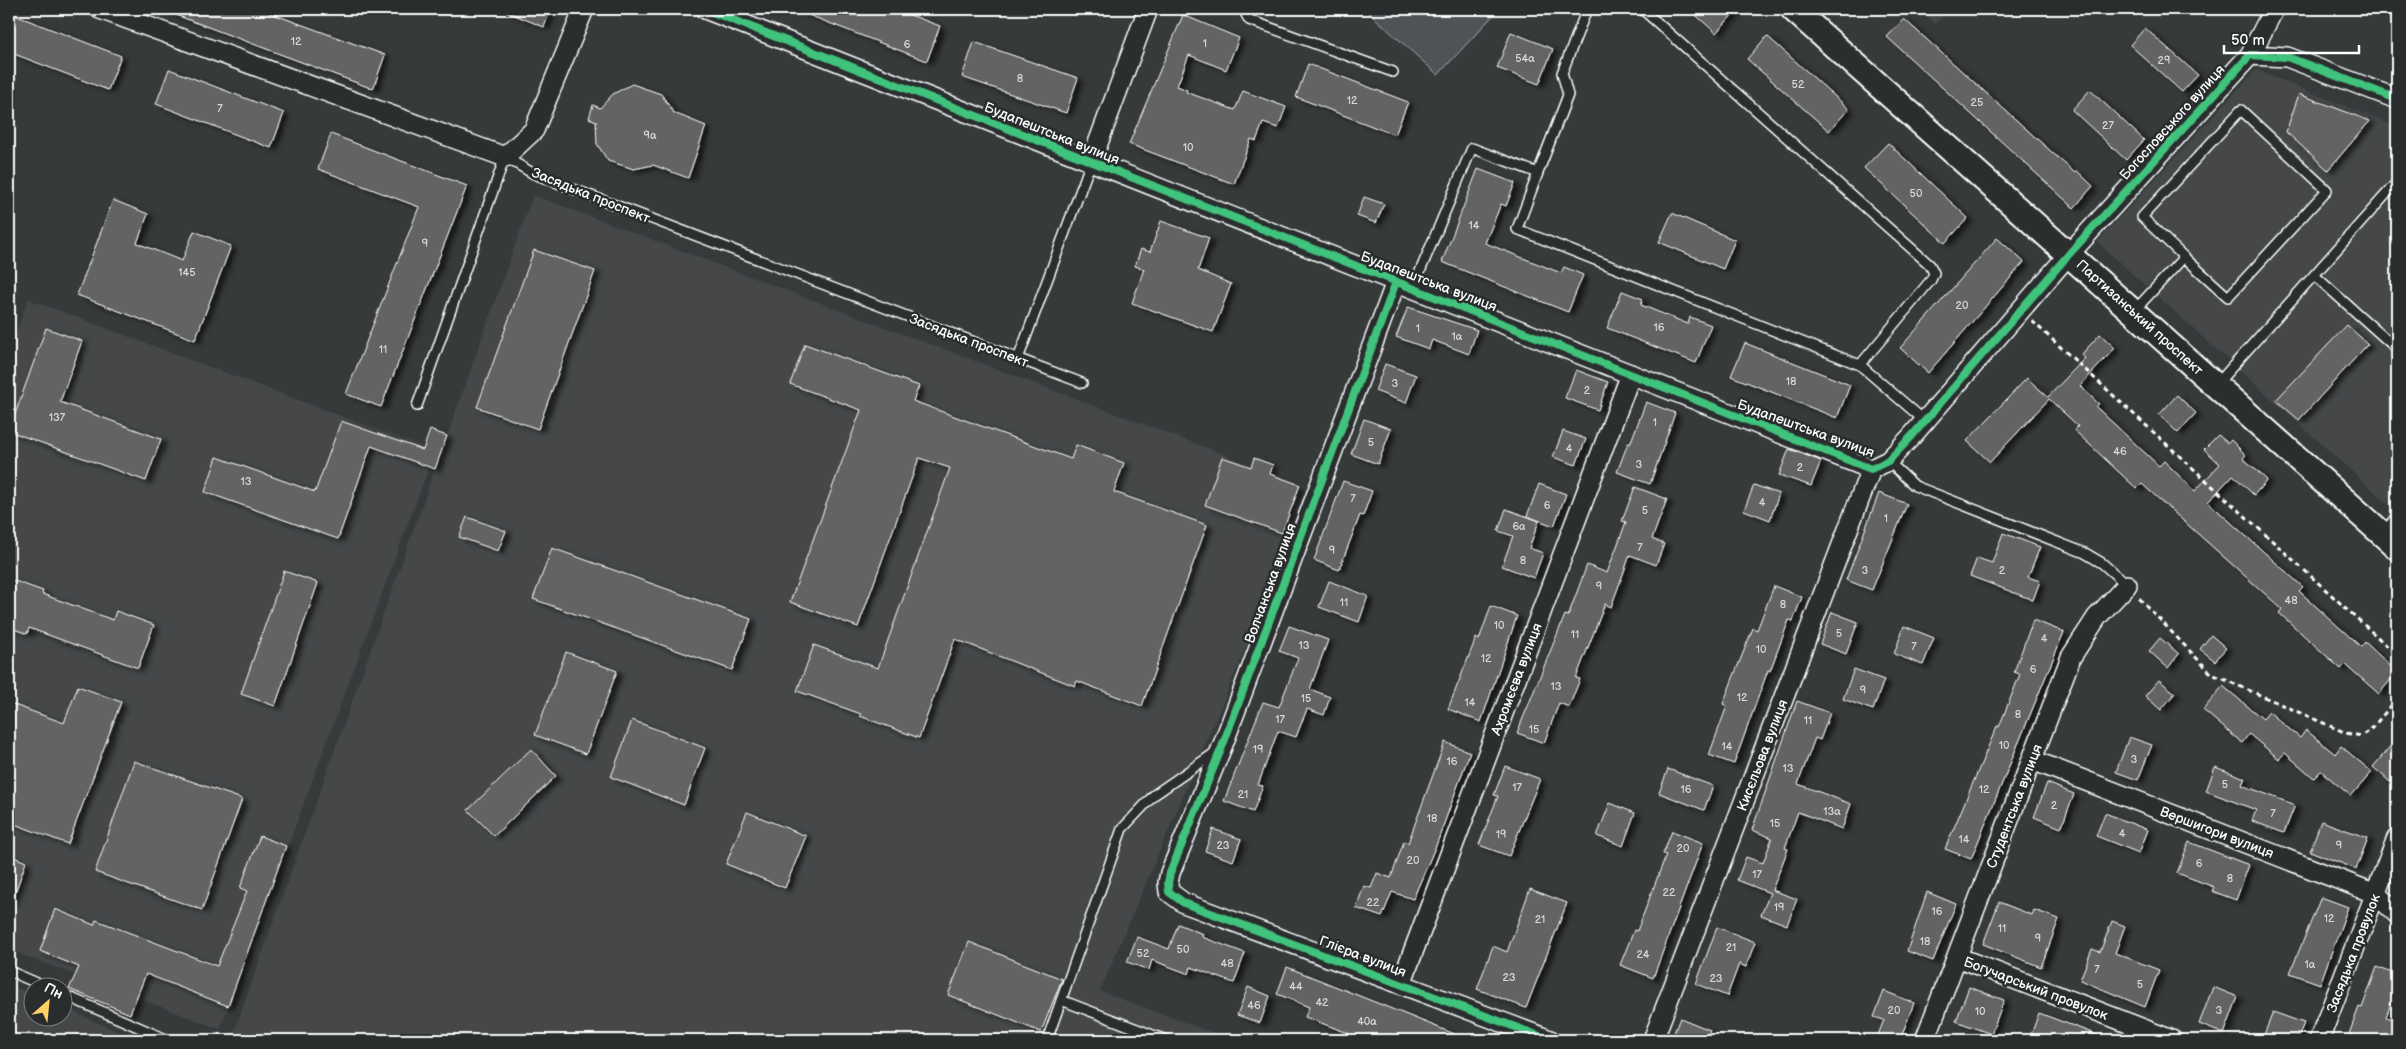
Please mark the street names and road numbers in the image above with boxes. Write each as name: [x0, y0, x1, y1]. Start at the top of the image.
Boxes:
street label: Богословського вулиця: [2116, 61, 2229, 183]
street label: Будапештська вулиця: [982, 99, 1122, 168]
street label: Засядька проспект: [529, 164, 653, 227]
street label: Будапештська вулиця: [1358, 248, 1500, 315]
street label: Партизанський проспект: [2073, 256, 2207, 379]
street label: Засядька проспект: [907, 310, 1031, 371]
street label: Будапештська вулиця: [1735, 396, 1877, 461]
street label: Волчанська вулиця: [1241, 521, 1300, 645]
street label: Ахромєєва вулиця: [1487, 620, 1546, 739]
street label: Кисєльова вулиця: [1733, 697, 1792, 813]
street label: Студентська вулиця: [1983, 742, 2046, 871]
street label: Вершигори вулиця: [2157, 803, 2276, 862]
street label: Засядька провулок: [2323, 891, 2384, 1015]
street label: Глієра вулиця: [1317, 932, 1409, 981]
street label: Богучарський провулок: [1961, 953, 2111, 1024]

